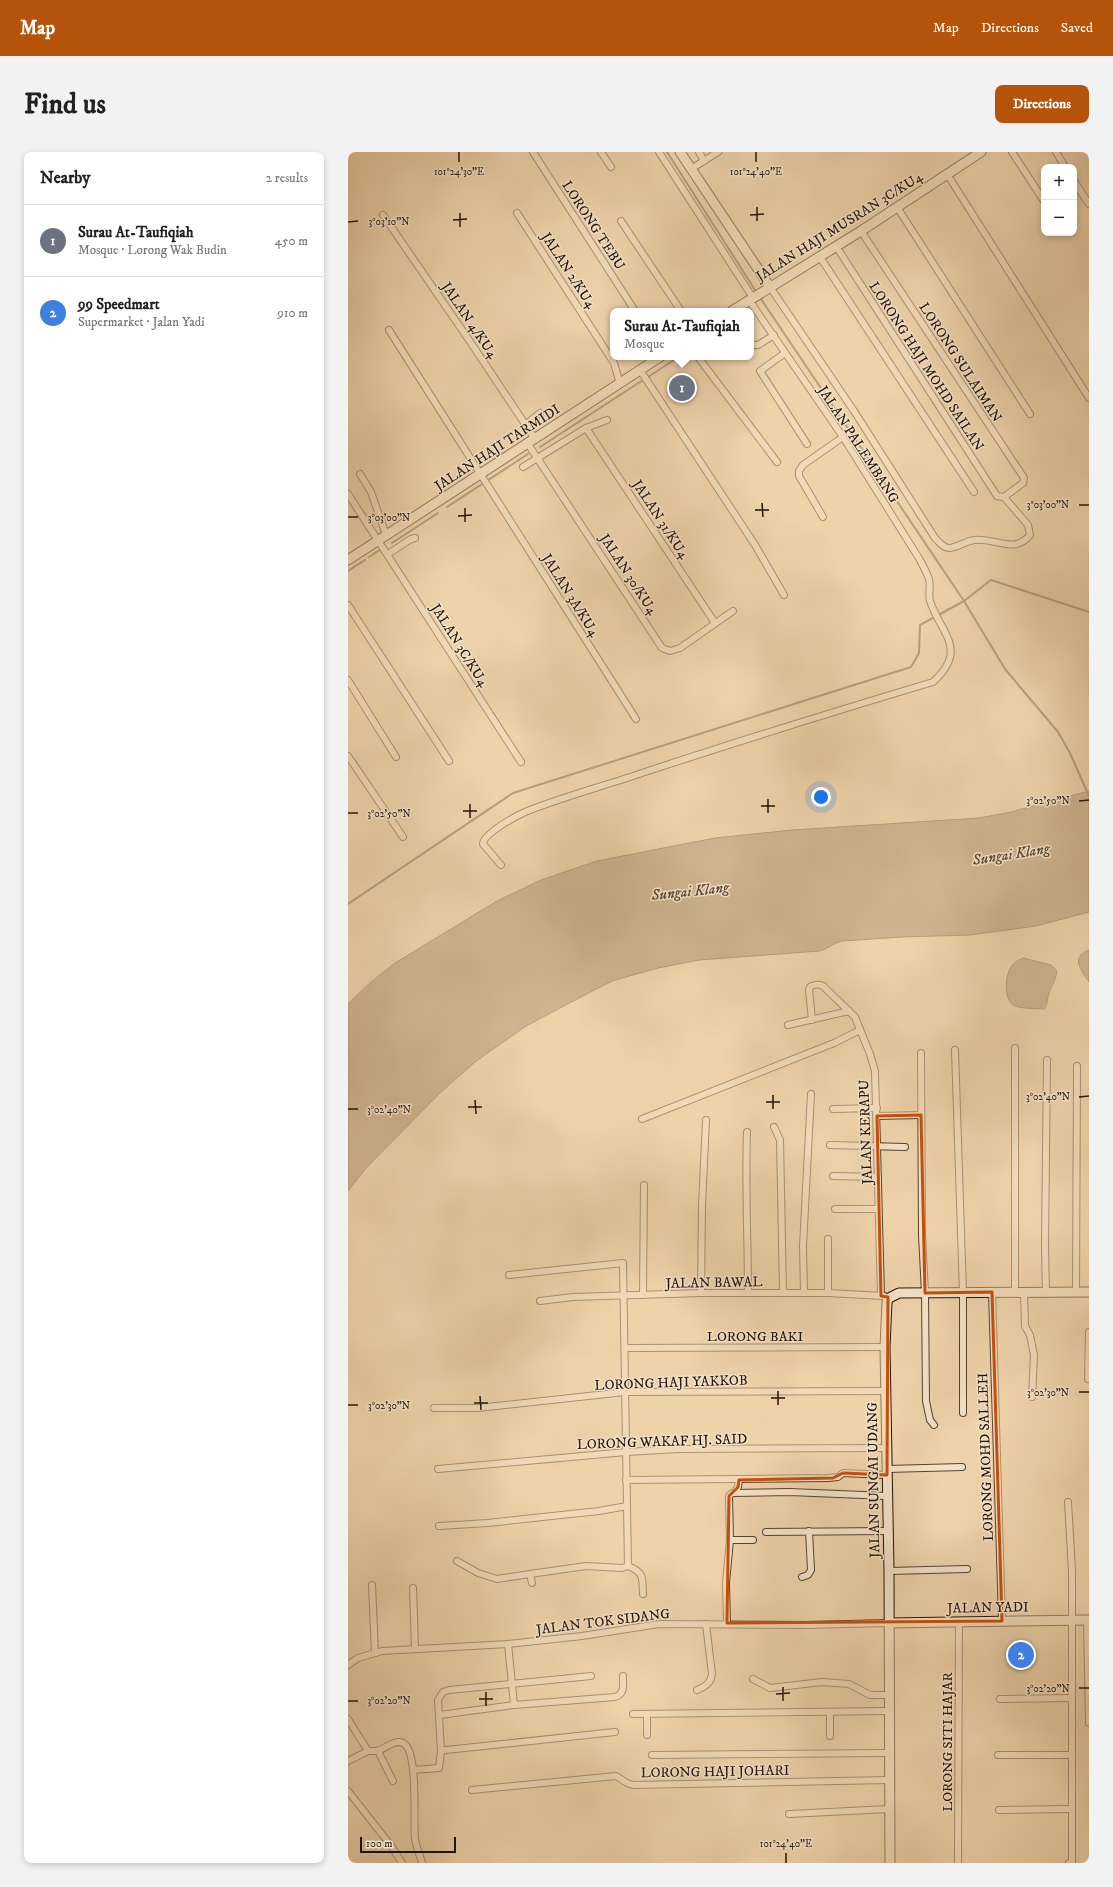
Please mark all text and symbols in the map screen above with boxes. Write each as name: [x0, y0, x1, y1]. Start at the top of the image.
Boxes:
text: Map: [20, 17, 55, 40]
text: Map: [933, 19, 959, 37]
text: Directions: [981, 19, 1039, 37]
text: Saved: [1061, 19, 1093, 37]
button: Directions: [995, 85, 1089, 123]
text: Find us: [24, 87, 106, 122]
map controls: [1041, 164, 1077, 236]
button: +: [1041, 164, 1077, 200]
text: 101°24'30"E: [434, 166, 484, 178]
text: 101°24'40"E: [730, 166, 782, 178]
text: Nearby: [40, 167, 90, 189]
street label: JALAN HAJI MUSRAN 3C/KU4: [751, 167, 927, 287]
text: 2 results: [266, 170, 308, 186]
street label: LORONG TEBU: [558, 177, 629, 274]
button: −: [1041, 200, 1077, 236]
text: 3°03'10"N: [369, 216, 409, 228]
text: Surau At-Taufiqiah: [78, 223, 194, 242]
street label: JALAN 2/KU4: [536, 227, 600, 313]
text: 1: [51, 233, 55, 249]
text: 450 m: [275, 233, 308, 249]
text: Mosque · Lorong Wak Budin: [78, 242, 227, 258]
street label: JALAN 4/KU4: [436, 277, 502, 363]
street label: LORONG HAJI MOHD SAILAN: [865, 279, 988, 455]
text: 99 Speedmart: [78, 295, 160, 314]
street label: LORONG SULAIMAN: [915, 299, 1006, 426]
text: 2: [50, 305, 56, 321]
text: 910 m: [277, 305, 308, 321]
popup: [610, 308, 754, 360]
text: Supermarket · Jalan Yadi: [78, 314, 205, 330]
text: Surau At-Taufiqiah: [624, 317, 740, 336]
text: Mosque: [624, 336, 665, 352]
pin: 1: [669, 373, 695, 403]
street label: JALAN PALEMBANG: [812, 381, 903, 507]
street label: JALAN HAJI TARMIDI: [430, 400, 564, 496]
street label: JALAN 31/KU4: [627, 475, 693, 563]
text: 3°03'00"N: [1027, 499, 1069, 511]
text: 3°03'00"N: [368, 512, 410, 524]
street label: JALAN 30/KU4: [594, 529, 662, 619]
street label: JALAN 3A/KU4: [536, 549, 603, 641]
street label: JALAN 3C/KU4: [425, 599, 492, 691]
your location: [811, 787, 831, 807]
text: 3°02'50"N: [1026, 795, 1070, 807]
text: 3°02'50"N: [367, 808, 411, 820]
water label: Sungai Klang: [970, 839, 1053, 870]
water label: Sungai Klang: [649, 878, 732, 905]
street label: JALAN KERAPU: [855, 1079, 877, 1187]
text: 3°02'40"N: [1026, 1091, 1070, 1103]
text: 3°02'40"N: [367, 1104, 411, 1116]
street label: JALAN BAWAL: [663, 1273, 763, 1293]
street label: LORONG BAKI: [707, 1328, 803, 1346]
street label: LORONG HAJI YAKKOB: [594, 1371, 748, 1395]
street label: LORONG MOHD SALLEH: [974, 1372, 998, 1542]
text: 3°02'30"N: [1027, 1387, 1069, 1399]
text: 3°02'30"N: [368, 1400, 410, 1412]
street label: JALAN SUNGAI UDANG: [864, 1402, 884, 1560]
street label: LORONG WAKAF HJ. SAID: [577, 1430, 748, 1454]
street label: JALAN YADI: [945, 1598, 1029, 1618]
street label: JALAN TOK SIDANG: [533, 1605, 671, 1639]
pin: 2: [1008, 1640, 1034, 1670]
street label: LORONG SITI HAJAR: [939, 1672, 957, 1812]
text: 3°02'20"N: [1026, 1683, 1070, 1695]
text: 3°02'20"N: [367, 1695, 411, 1707]
street label: LORONG HAJI JOHARI: [640, 1762, 790, 1782]
scale bar: [360, 1835, 456, 1854]
text: 100 m: [366, 1837, 392, 1851]
text: 101°24'40"E: [760, 1838, 812, 1850]

